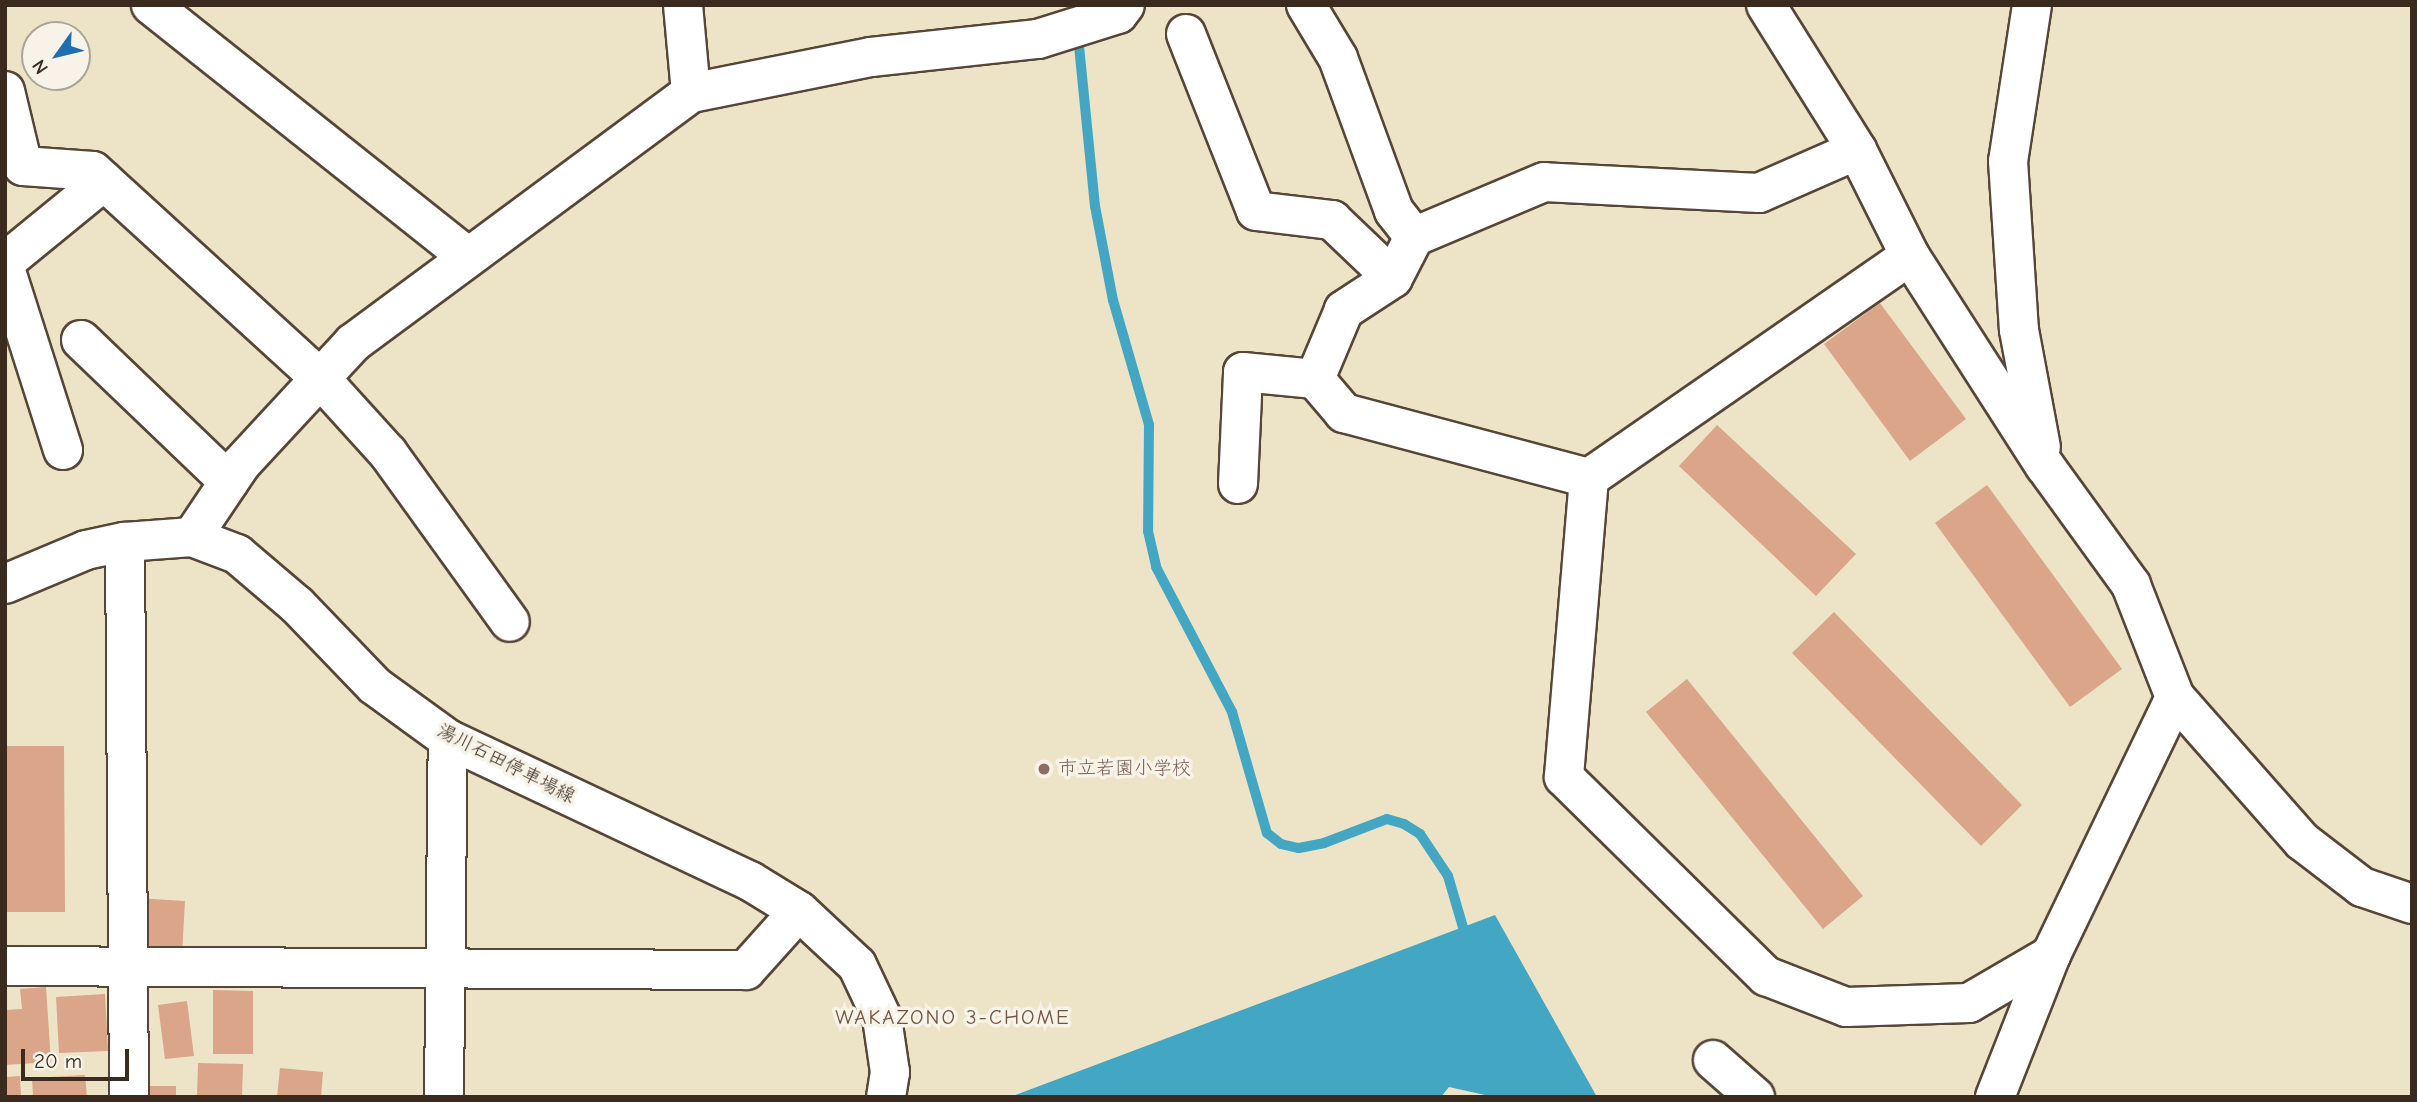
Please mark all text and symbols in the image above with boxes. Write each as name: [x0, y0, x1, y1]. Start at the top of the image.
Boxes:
north arrow: [21, 21, 91, 91]
text: N: [28, 55, 53, 78]
street label: 湯川石田停車場線: [433, 719, 579, 809]
place label: 市立若園小学校: [1058, 758, 1191, 780]
marker: 市立若園小学校: [1036, 761, 1052, 777]
district label: WAKAZONO 3-CHOME: [837, 1004, 1069, 1030]
scale bar: [24, 1036, 133, 1080]
text: 20 m: [34, 1049, 82, 1073]

